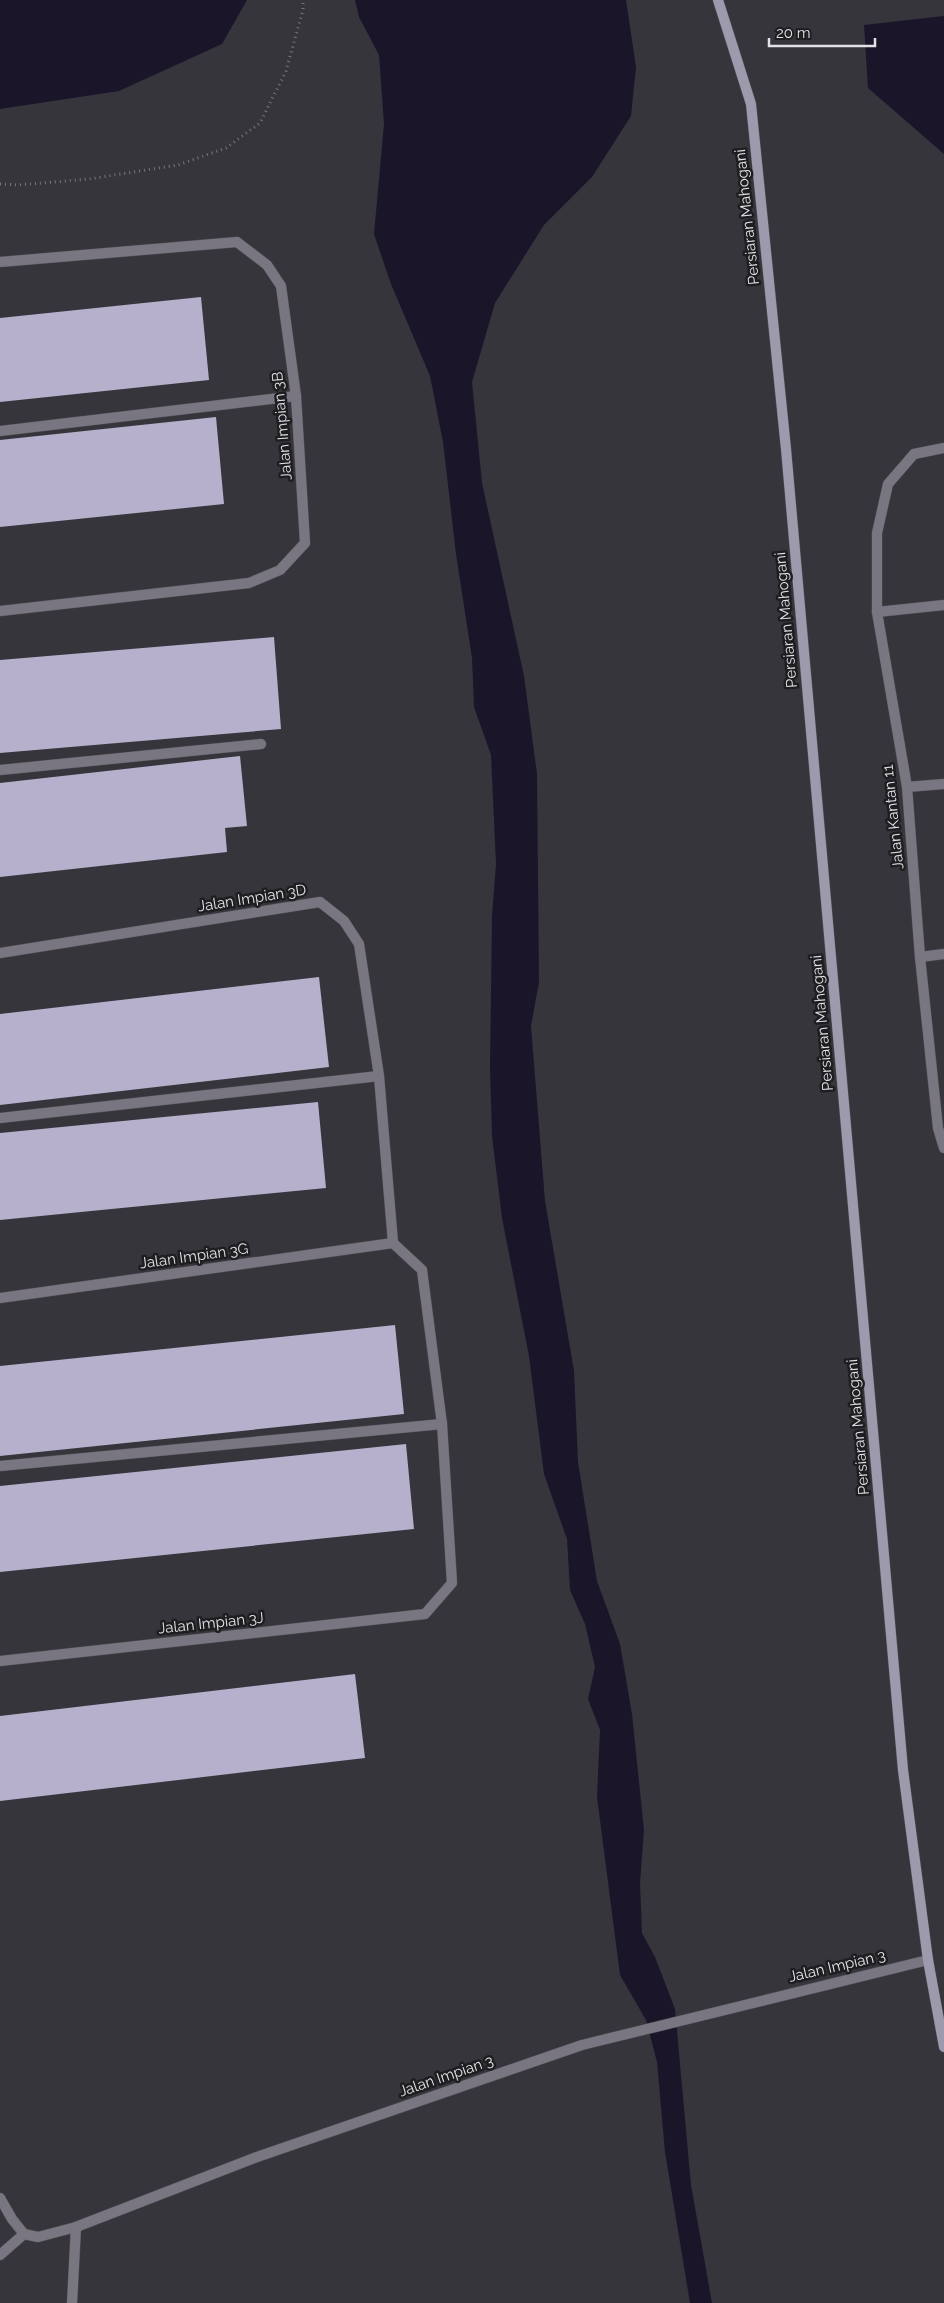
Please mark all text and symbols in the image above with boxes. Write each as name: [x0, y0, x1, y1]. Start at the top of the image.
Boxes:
scale bar: [769, 15, 875, 47]
text: 20 m: [776, 24, 811, 42]
street label: Persiaran Mahogani: [731, 148, 763, 286]
street label: Jalan Impian 3B: [268, 371, 296, 481]
street label: Persiaran Mahogani: [771, 551, 801, 689]
street label: Jalan Kantan 11: [878, 763, 907, 870]
street label: Jalan Impian 3D: [196, 880, 308, 915]
street label: Persiaran Mahogani: [807, 954, 837, 1092]
street label: Jalan Impian 3G: [138, 1239, 250, 1273]
street label: Persiaran Mahogani: [843, 1358, 873, 1496]
street label: Jalan Impian 3J: [157, 1609, 265, 1637]
street label: Jalan Impian 3: [787, 1946, 887, 1986]
street label: Jalan Impian 3: [396, 2051, 496, 2101]

